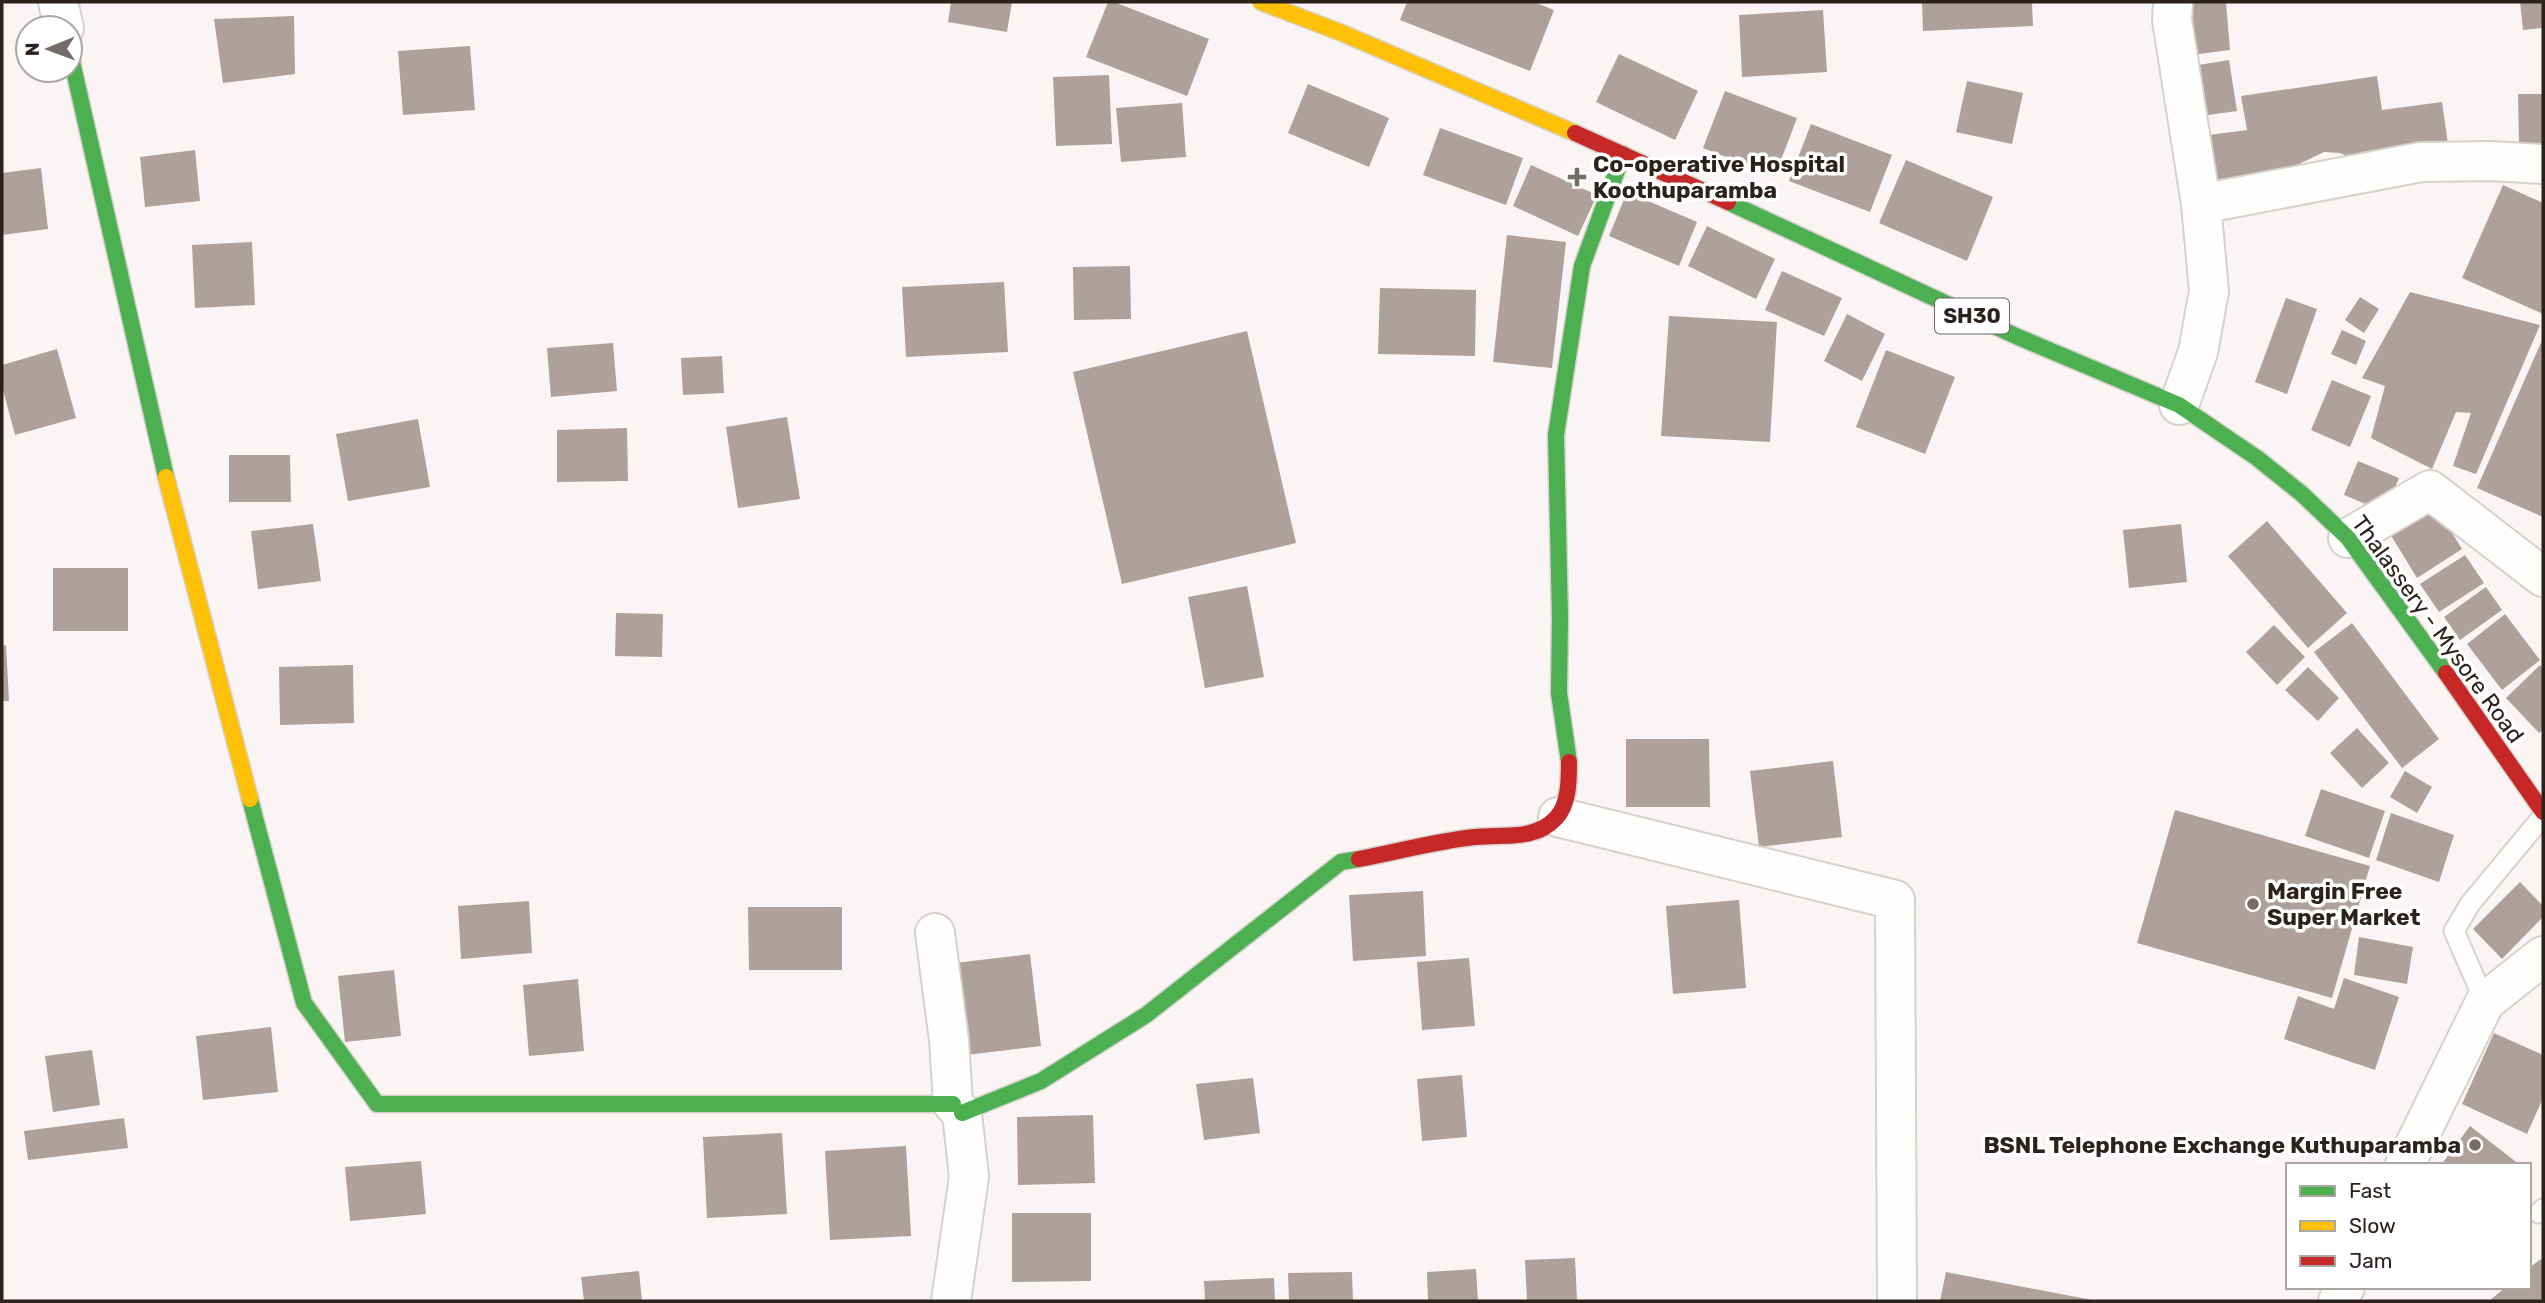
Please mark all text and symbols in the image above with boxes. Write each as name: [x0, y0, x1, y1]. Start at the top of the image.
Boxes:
north arrow: [14, 14, 84, 84]
text: N: [21, 42, 44, 56]
place label: Co-operative Hospital Koothuparamba: [1593, 150, 1845, 204]
marker: Co-operative Hospital Koothuparamba: [1567, 167, 1587, 187]
road number: SH30: [1935, 298, 2009, 334]
street label: Thalassery - Mysore Road: [2346, 510, 2530, 748]
place label: Margin Free Super Market: [2267, 877, 2421, 931]
marker: Margin Free Super Market: [2245, 896, 2261, 912]
place label: BSNL Telephone Exchange Kuthuparamba: [1983, 1131, 2461, 1159]
marker: BSNL Telephone Exchange Kuthuparamba: [2467, 1137, 2483, 1153]
legend: [2286, 1163, 2531, 1289]
text: Fast: [2349, 1178, 2391, 1203]
text: Slow: [2349, 1213, 2396, 1238]
text: Jam: [2349, 1248, 2393, 1273]

